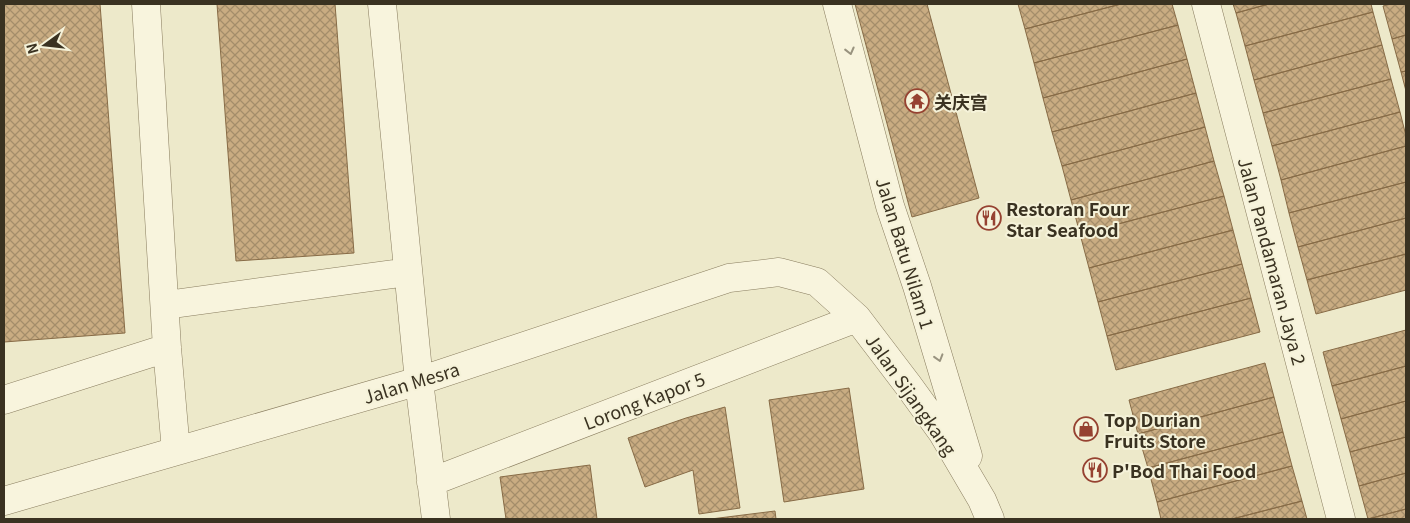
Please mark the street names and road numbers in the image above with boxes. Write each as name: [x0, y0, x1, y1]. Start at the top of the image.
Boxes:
street label: Jalan Pandamaran Jaya 2: [1233, 154, 1313, 368]
street label: Jalan Batu Nilam 1: [871, 174, 941, 332]
street label: Jalan Sijangkang: [860, 328, 964, 460]
street label: Jalan Mesra: [360, 355, 462, 409]
street label: Lorong Kapor 5: [580, 365, 708, 435]

